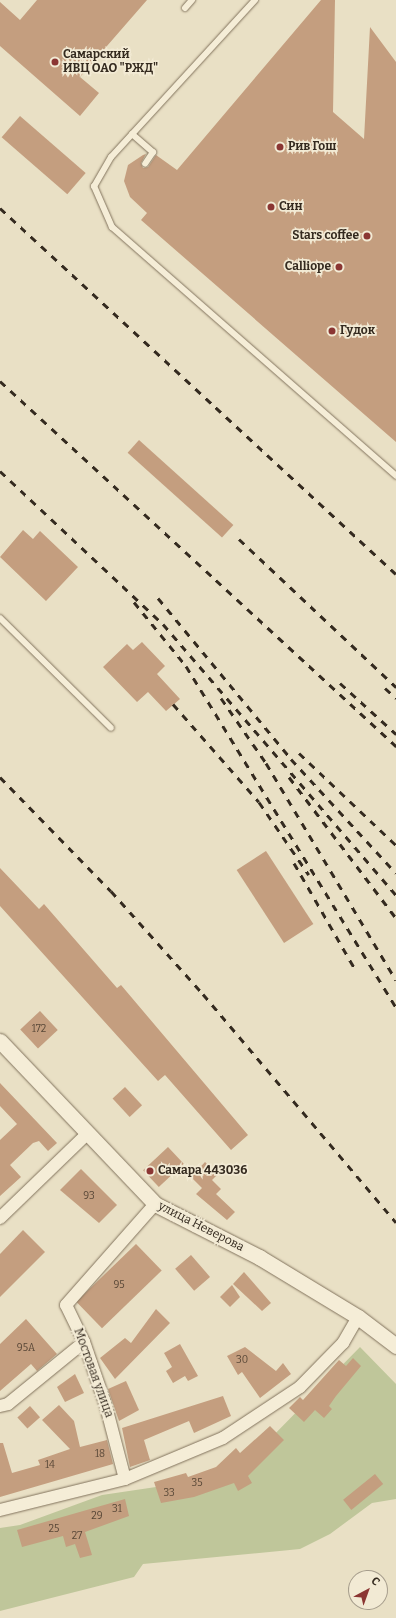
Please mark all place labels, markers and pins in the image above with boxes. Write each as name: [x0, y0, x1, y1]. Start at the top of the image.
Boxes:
place label: Самарский ИВЦ ОАО "РЖД": [63, 48, 158, 76]
marker: Самарский ИВЦ ОАО "РЖД": [50, 57, 60, 67]
place label: Рив Гош: [288, 140, 336, 154]
marker: Рив Гош: [275, 142, 285, 152]
place label: Син: [279, 200, 302, 214]
marker: Син: [266, 202, 276, 212]
place label: Stars coffee: [292, 229, 359, 243]
marker: Stars coffee: [362, 231, 372, 241]
place label: Calliope: [285, 260, 331, 274]
marker: Calliope: [334, 262, 344, 272]
place label: Гудок: [340, 324, 375, 338]
marker: Гудок: [327, 326, 337, 336]
place label: Самара 443036: [158, 1164, 247, 1178]
marker: Самара 443036: [145, 1166, 155, 1176]

